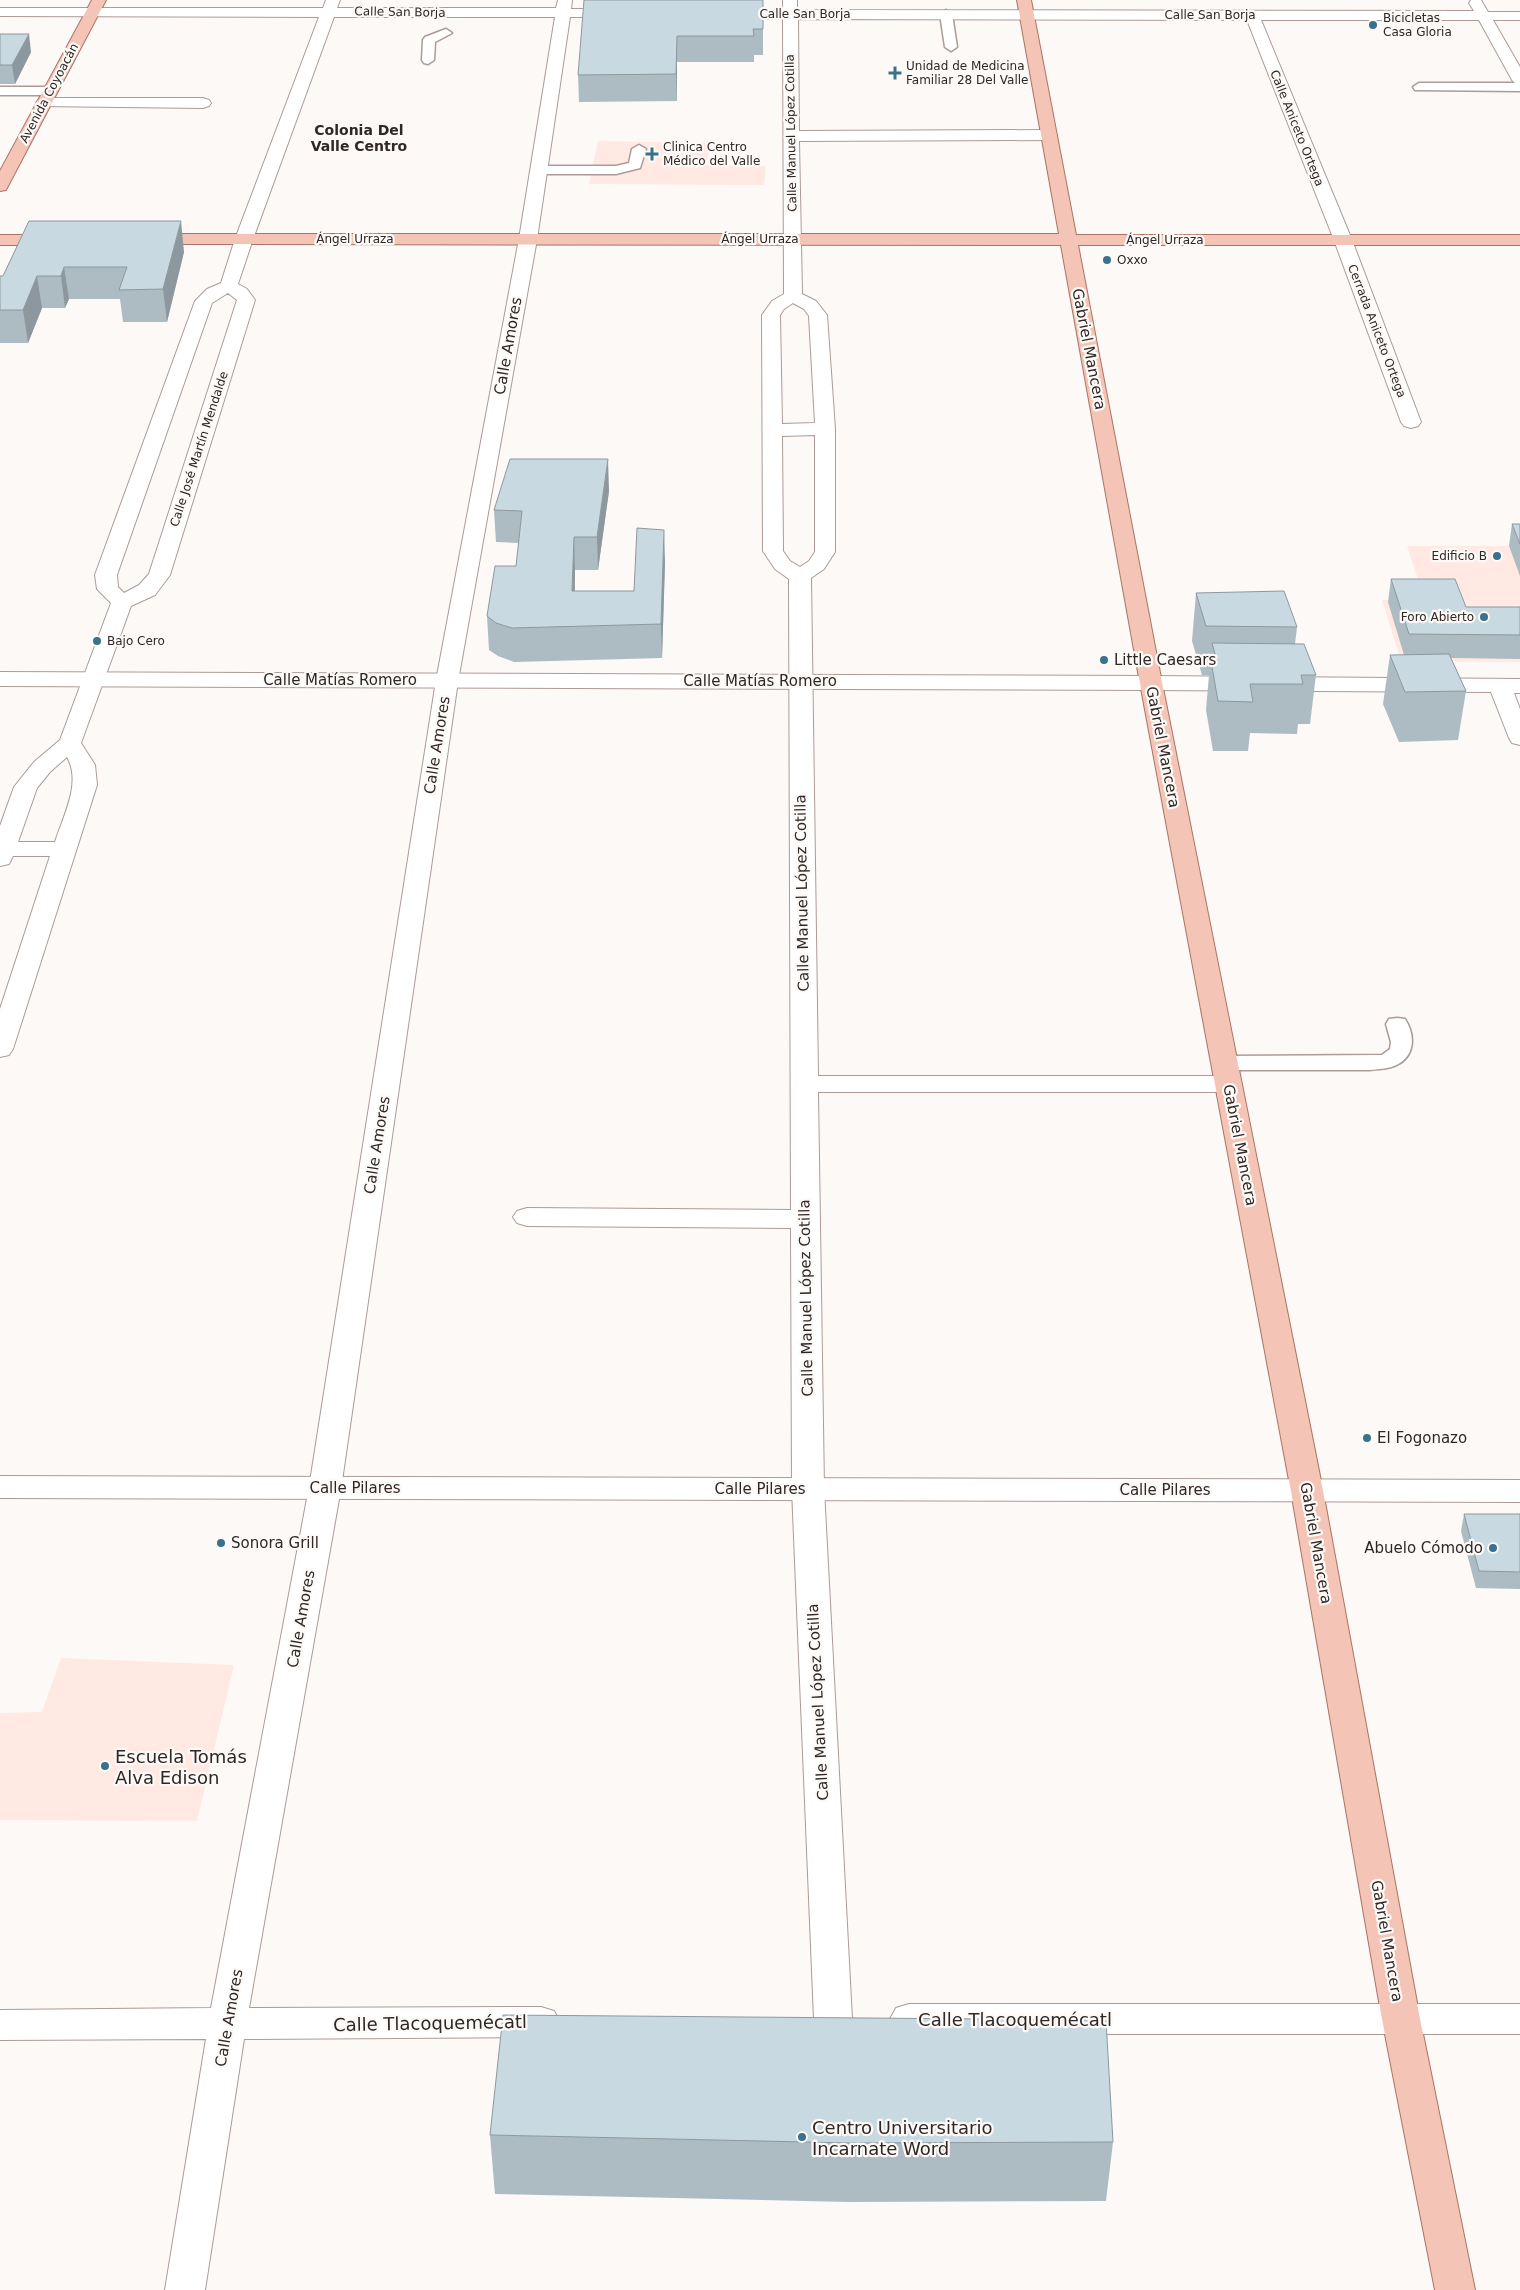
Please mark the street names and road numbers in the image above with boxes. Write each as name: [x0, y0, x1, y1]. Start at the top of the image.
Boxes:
street label: Calle San Borja: [354, 4, 446, 20]
street label: Calle San Borja: [759, 7, 851, 21]
street label: Calle San Borja: [1164, 8, 1256, 22]
street label: Avenida Coyoacán: [17, 41, 81, 145]
street label: Calle Manuel López Cotilla: [783, 54, 799, 212]
street label: Calle Aniceto Ortega: [1267, 68, 1327, 188]
street label: Ángel Urraza: [316, 231, 394, 246]
street label: Ángel Urraza: [721, 231, 799, 246]
street label: Ángel Urraza: [1126, 232, 1204, 247]
street label: Cerrada Aniceto Ortega: [1345, 262, 1409, 400]
street label: Gabriel Mancera: [1068, 287, 1110, 411]
street label: Calle Amores: [491, 296, 525, 396]
street label: Calle José Martín Mendalde: [167, 369, 231, 529]
street label: Calle Matías Romero: [263, 671, 417, 689]
street label: Calle Matías Romero: [683, 672, 837, 690]
street label: Gabriel Mancera: [1142, 685, 1184, 809]
street label: Calle Amores: [420, 695, 454, 795]
street label: Calle Manuel López Cotilla: [791, 794, 813, 992]
street label: Gabriel Mancera: [1219, 1083, 1261, 1207]
street label: Calle Amores: [360, 1095, 394, 1195]
street label: Calle Manuel López Cotilla: [795, 1199, 817, 1397]
street label: Calle Pilares: [309, 1479, 401, 1497]
street label: Calle Pilares: [714, 1480, 806, 1498]
street label: Calle Pilares: [1119, 1481, 1211, 1499]
street label: Gabriel Mancera: [1296, 1481, 1336, 1605]
street label: Calle Amores: [284, 1569, 318, 1669]
street label: Calle Manuel López Cotilla: [804, 1603, 832, 1801]
street label: Gabriel Mancera: [1367, 1879, 1407, 2003]
street label: Calle Amores: [212, 1968, 246, 2068]
street label: Calle Tlacoquemécatl: [918, 2009, 1112, 2030]
street label: Calle Tlacoquemécatl: [333, 2011, 527, 2035]

